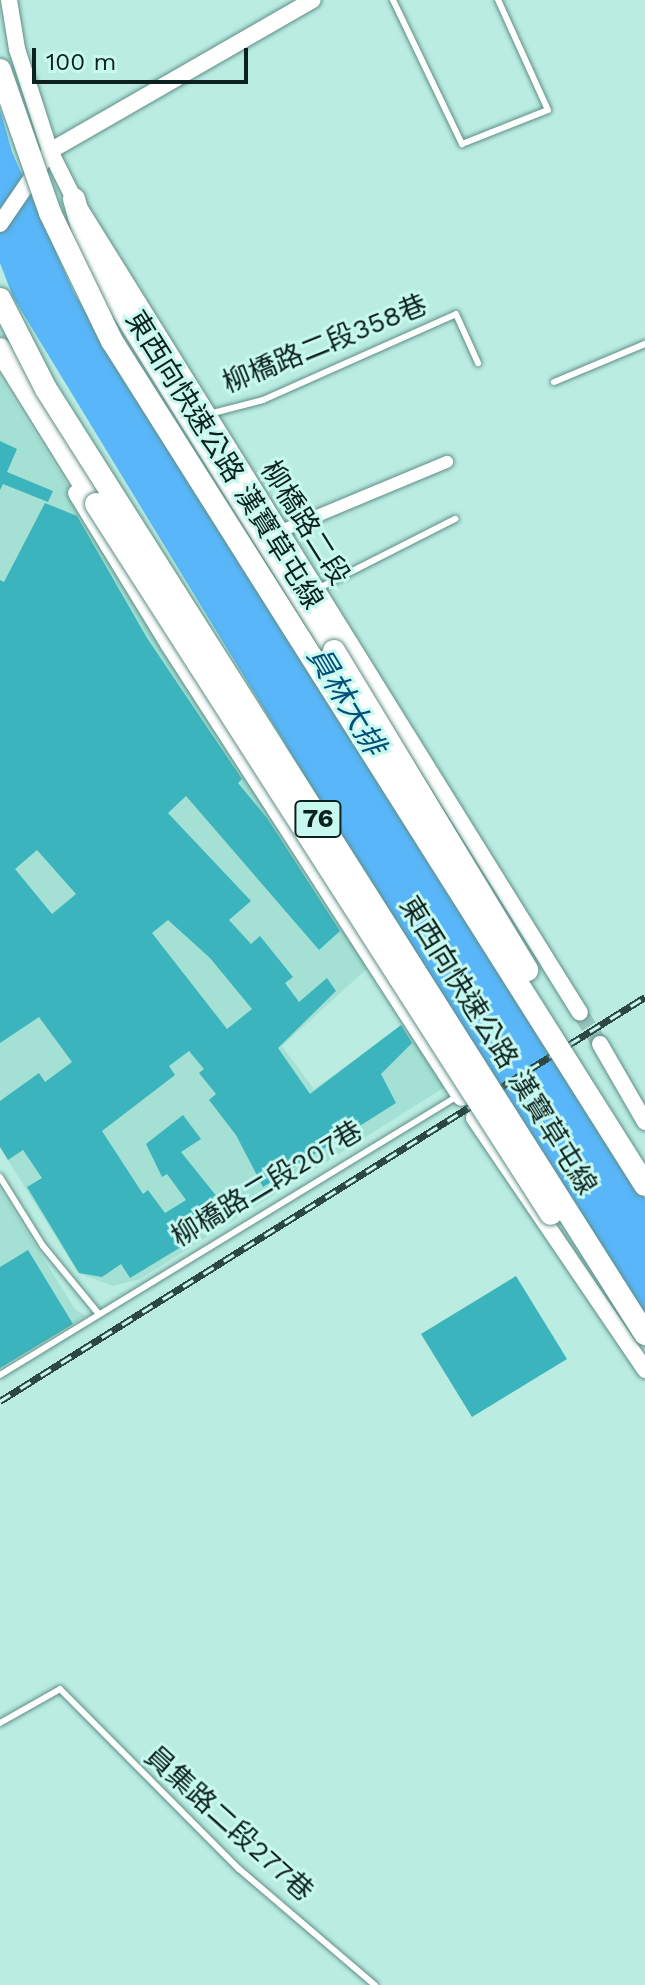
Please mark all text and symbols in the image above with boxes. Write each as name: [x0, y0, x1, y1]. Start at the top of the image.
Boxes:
scale bar: [36, 32, 252, 82]
text: 100 m: [46, 48, 116, 76]
street label: 柳橋路二段358巷: [218, 288, 432, 400]
street label: 東西向快速公路 漢寶草屯線: [118, 305, 330, 615]
street label: 柳橋路二段: [254, 455, 356, 591]
water label: 員林大排: [300, 640, 392, 762]
road number: 76: [294, 797, 342, 841]
street label: 東西向快速公路 漢寶草屯線: [392, 891, 604, 1201]
street label: 柳橋路二段207巷: [165, 1114, 369, 1254]
street label: 員集路二段277巷: [138, 1740, 320, 1908]

